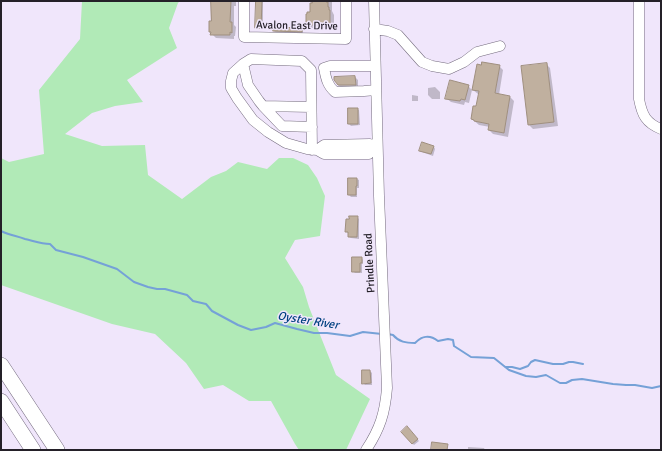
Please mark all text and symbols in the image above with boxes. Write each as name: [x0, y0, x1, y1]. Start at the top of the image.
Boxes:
street label: Avalon East Drive: [256, 19, 338, 33]
street label: Prindle Road: [362, 233, 378, 293]
water label: Oyster River: [276, 309, 340, 333]

